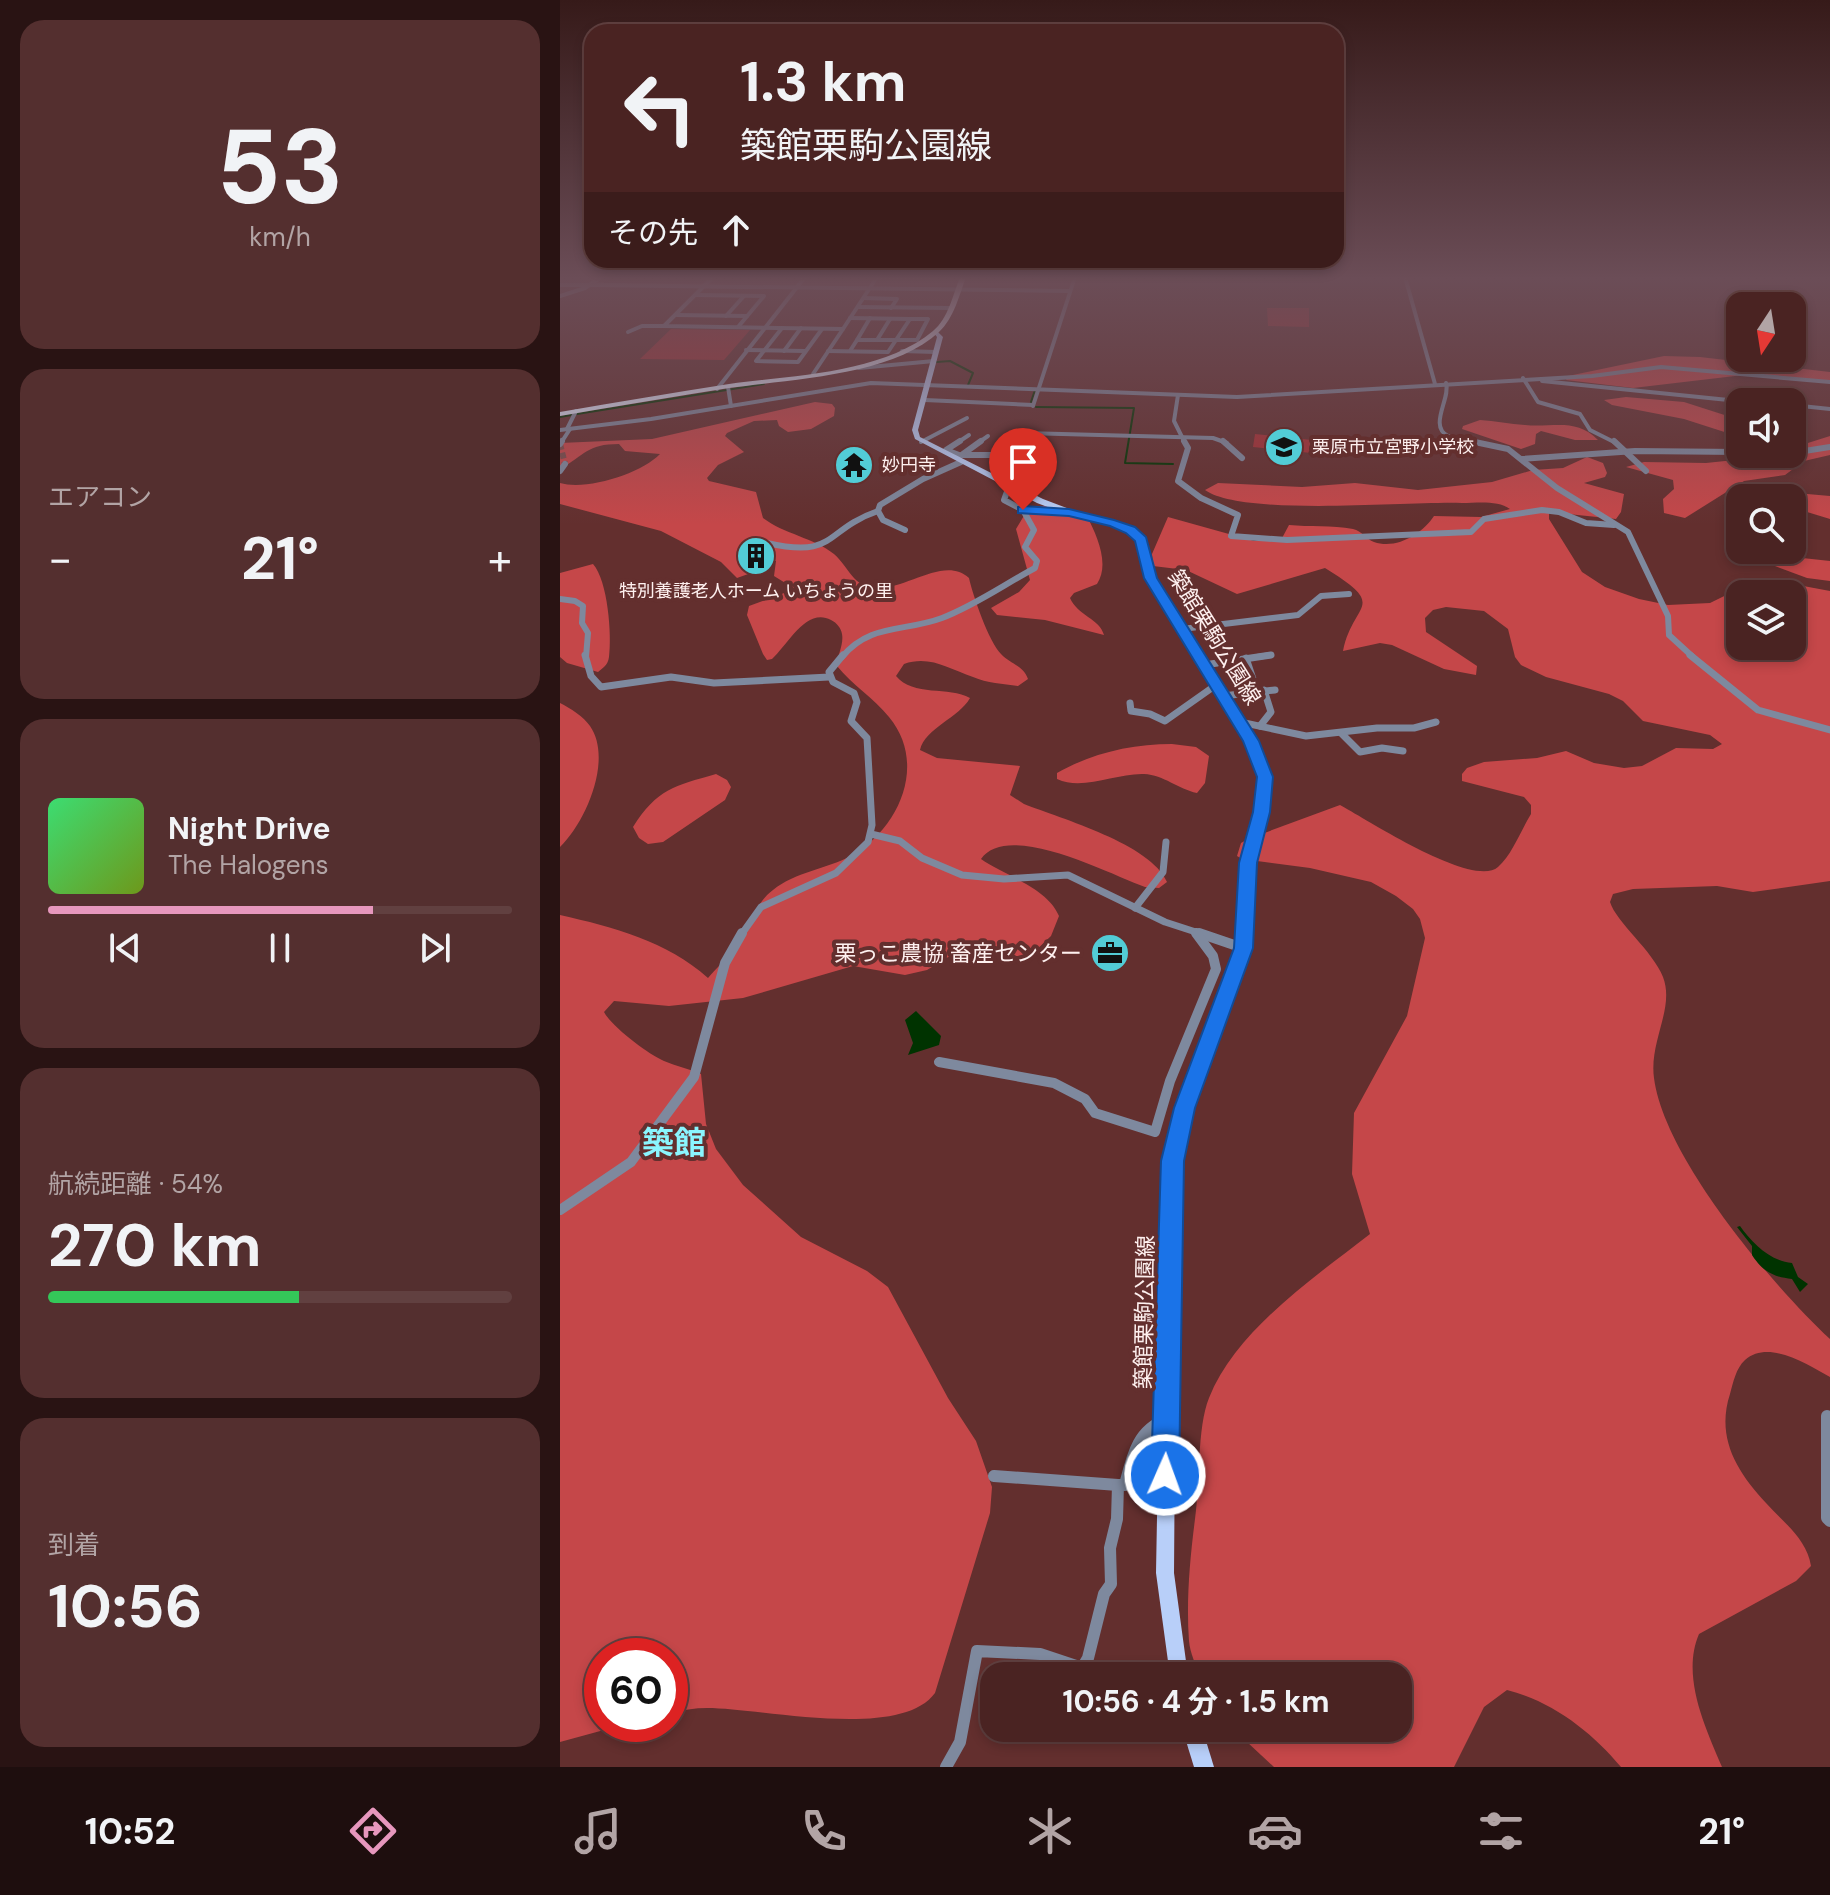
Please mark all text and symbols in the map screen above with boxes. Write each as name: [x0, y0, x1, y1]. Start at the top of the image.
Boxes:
text: 1.3 km: [740, 45, 907, 118]
icon: left: [608, 56, 712, 160]
text: 53: [216, 100, 344, 235]
text: 築館栗駒公園線: [740, 122, 992, 169]
icon: ahead: [714, 208, 758, 252]
text: その先: [608, 213, 698, 252]
text: km/h: [249, 220, 311, 254]
north arrow: [1726, 292, 1806, 372]
map controls: [1726, 292, 1806, 660]
button: sound: [1726, 388, 1806, 468]
school or university icon: 栗原市立宮野小学校: [1263, 426, 1305, 468]
pin: [989, 428, 1057, 510]
place label: 栗原市立宮野小学校: [1312, 435, 1474, 459]
icon: arrive: [1001, 440, 1045, 484]
temple icon: 妙円寺: [833, 444, 875, 486]
place label: 妙円寺: [882, 453, 936, 477]
text: エアコン: [48, 480, 152, 514]
button: search: [1726, 484, 1806, 564]
text: 21°: [241, 519, 319, 598]
text: −: [48, 530, 72, 588]
text: +: [488, 530, 512, 588]
building icon: 特別養護老人ホーム いちょうの里: [735, 535, 777, 577]
street label: 築館栗駒公園線: [1161, 564, 1268, 710]
place label: 特別養護老人ホーム いちょうの里: [619, 579, 893, 603]
button: layers: [1726, 580, 1806, 660]
text: Night Drive: [168, 809, 331, 848]
text: The Halogens: [168, 848, 328, 882]
icon: previous: [103, 926, 147, 970]
icon: pause: [258, 926, 302, 970]
icon: next: [413, 926, 457, 970]
office icon: 栗っこ農協 畜産センター: [1089, 932, 1131, 974]
place label: 栗っこ農協 畜産センター: [834, 939, 1082, 968]
district label: 築館: [642, 1122, 706, 1164]
text: 航続距離 · 54%: [48, 1167, 223, 1201]
text: 270 km: [48, 1206, 262, 1285]
street label: 築館栗駒公園線: [1129, 1235, 1160, 1389]
position arrow: [1123, 1433, 1207, 1517]
text: 到着: [48, 1528, 100, 1562]
text: 10:56: [48, 1567, 203, 1646]
speed limit sign: 60: [584, 1638, 688, 1742]
text: 10:56 · 4 分 · 1.5 km: [1063, 1682, 1329, 1721]
icon: directions: [345, 1803, 401, 1859]
icon: music: [570, 1803, 626, 1859]
icon: phone: [796, 1803, 852, 1859]
icon: climate: [1022, 1803, 1078, 1859]
icon: car: [1247, 1803, 1303, 1859]
icon: filters: [1473, 1803, 1529, 1859]
text: 10:52: [85, 1808, 175, 1855]
text: 21°: [1698, 1808, 1745, 1855]

